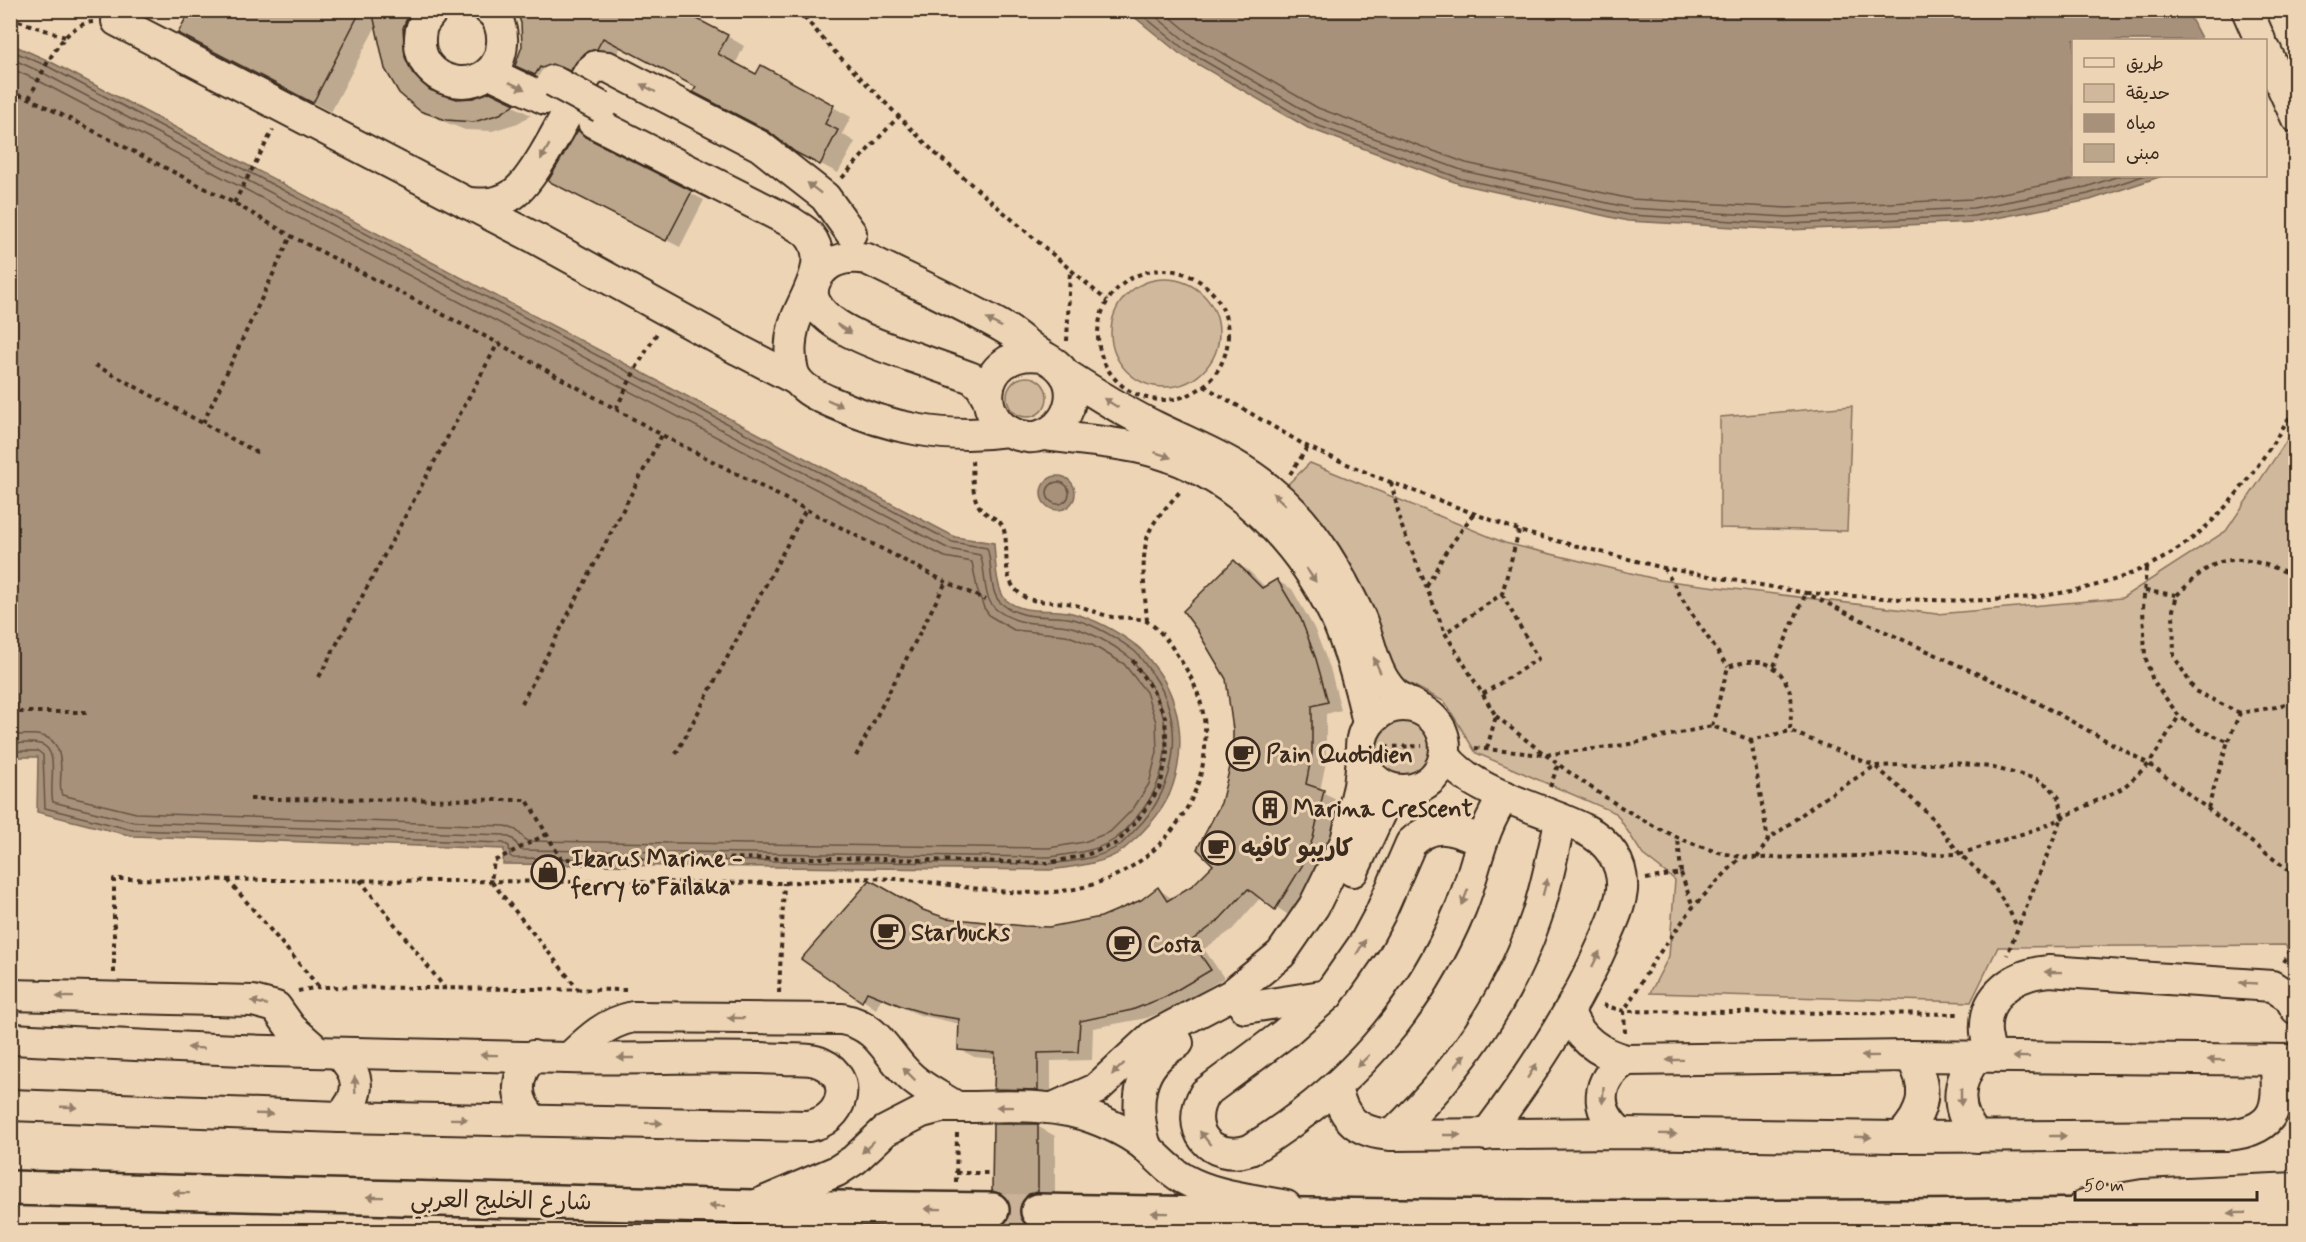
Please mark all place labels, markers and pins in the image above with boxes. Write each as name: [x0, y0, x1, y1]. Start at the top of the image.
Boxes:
cafe icon: Pain Quotidien: [1225, 736, 1261, 772]
place label: Pain Quotidien: [1266, 740, 1413, 771]
building icon: Marina Crescent: [1252, 790, 1288, 826]
place label: Marina Crescent: [1293, 794, 1474, 825]
cafe icon: كاريبو كافيه: [1200, 830, 1236, 866]
place label: كاريبو كافيه: [1241, 834, 1353, 865]
place label: Ikarus Marine - ferry to Failaka: [570, 844, 743, 903]
shop icon: Ikarus Marine - ferry to Failaka: [530, 854, 566, 890]
cafe icon: Starbucks: [870, 914, 906, 950]
place label: Starbucks: [911, 918, 1010, 949]
cafe icon: Costa: [1106, 926, 1142, 962]
place label: Costa: [1147, 930, 1203, 961]

